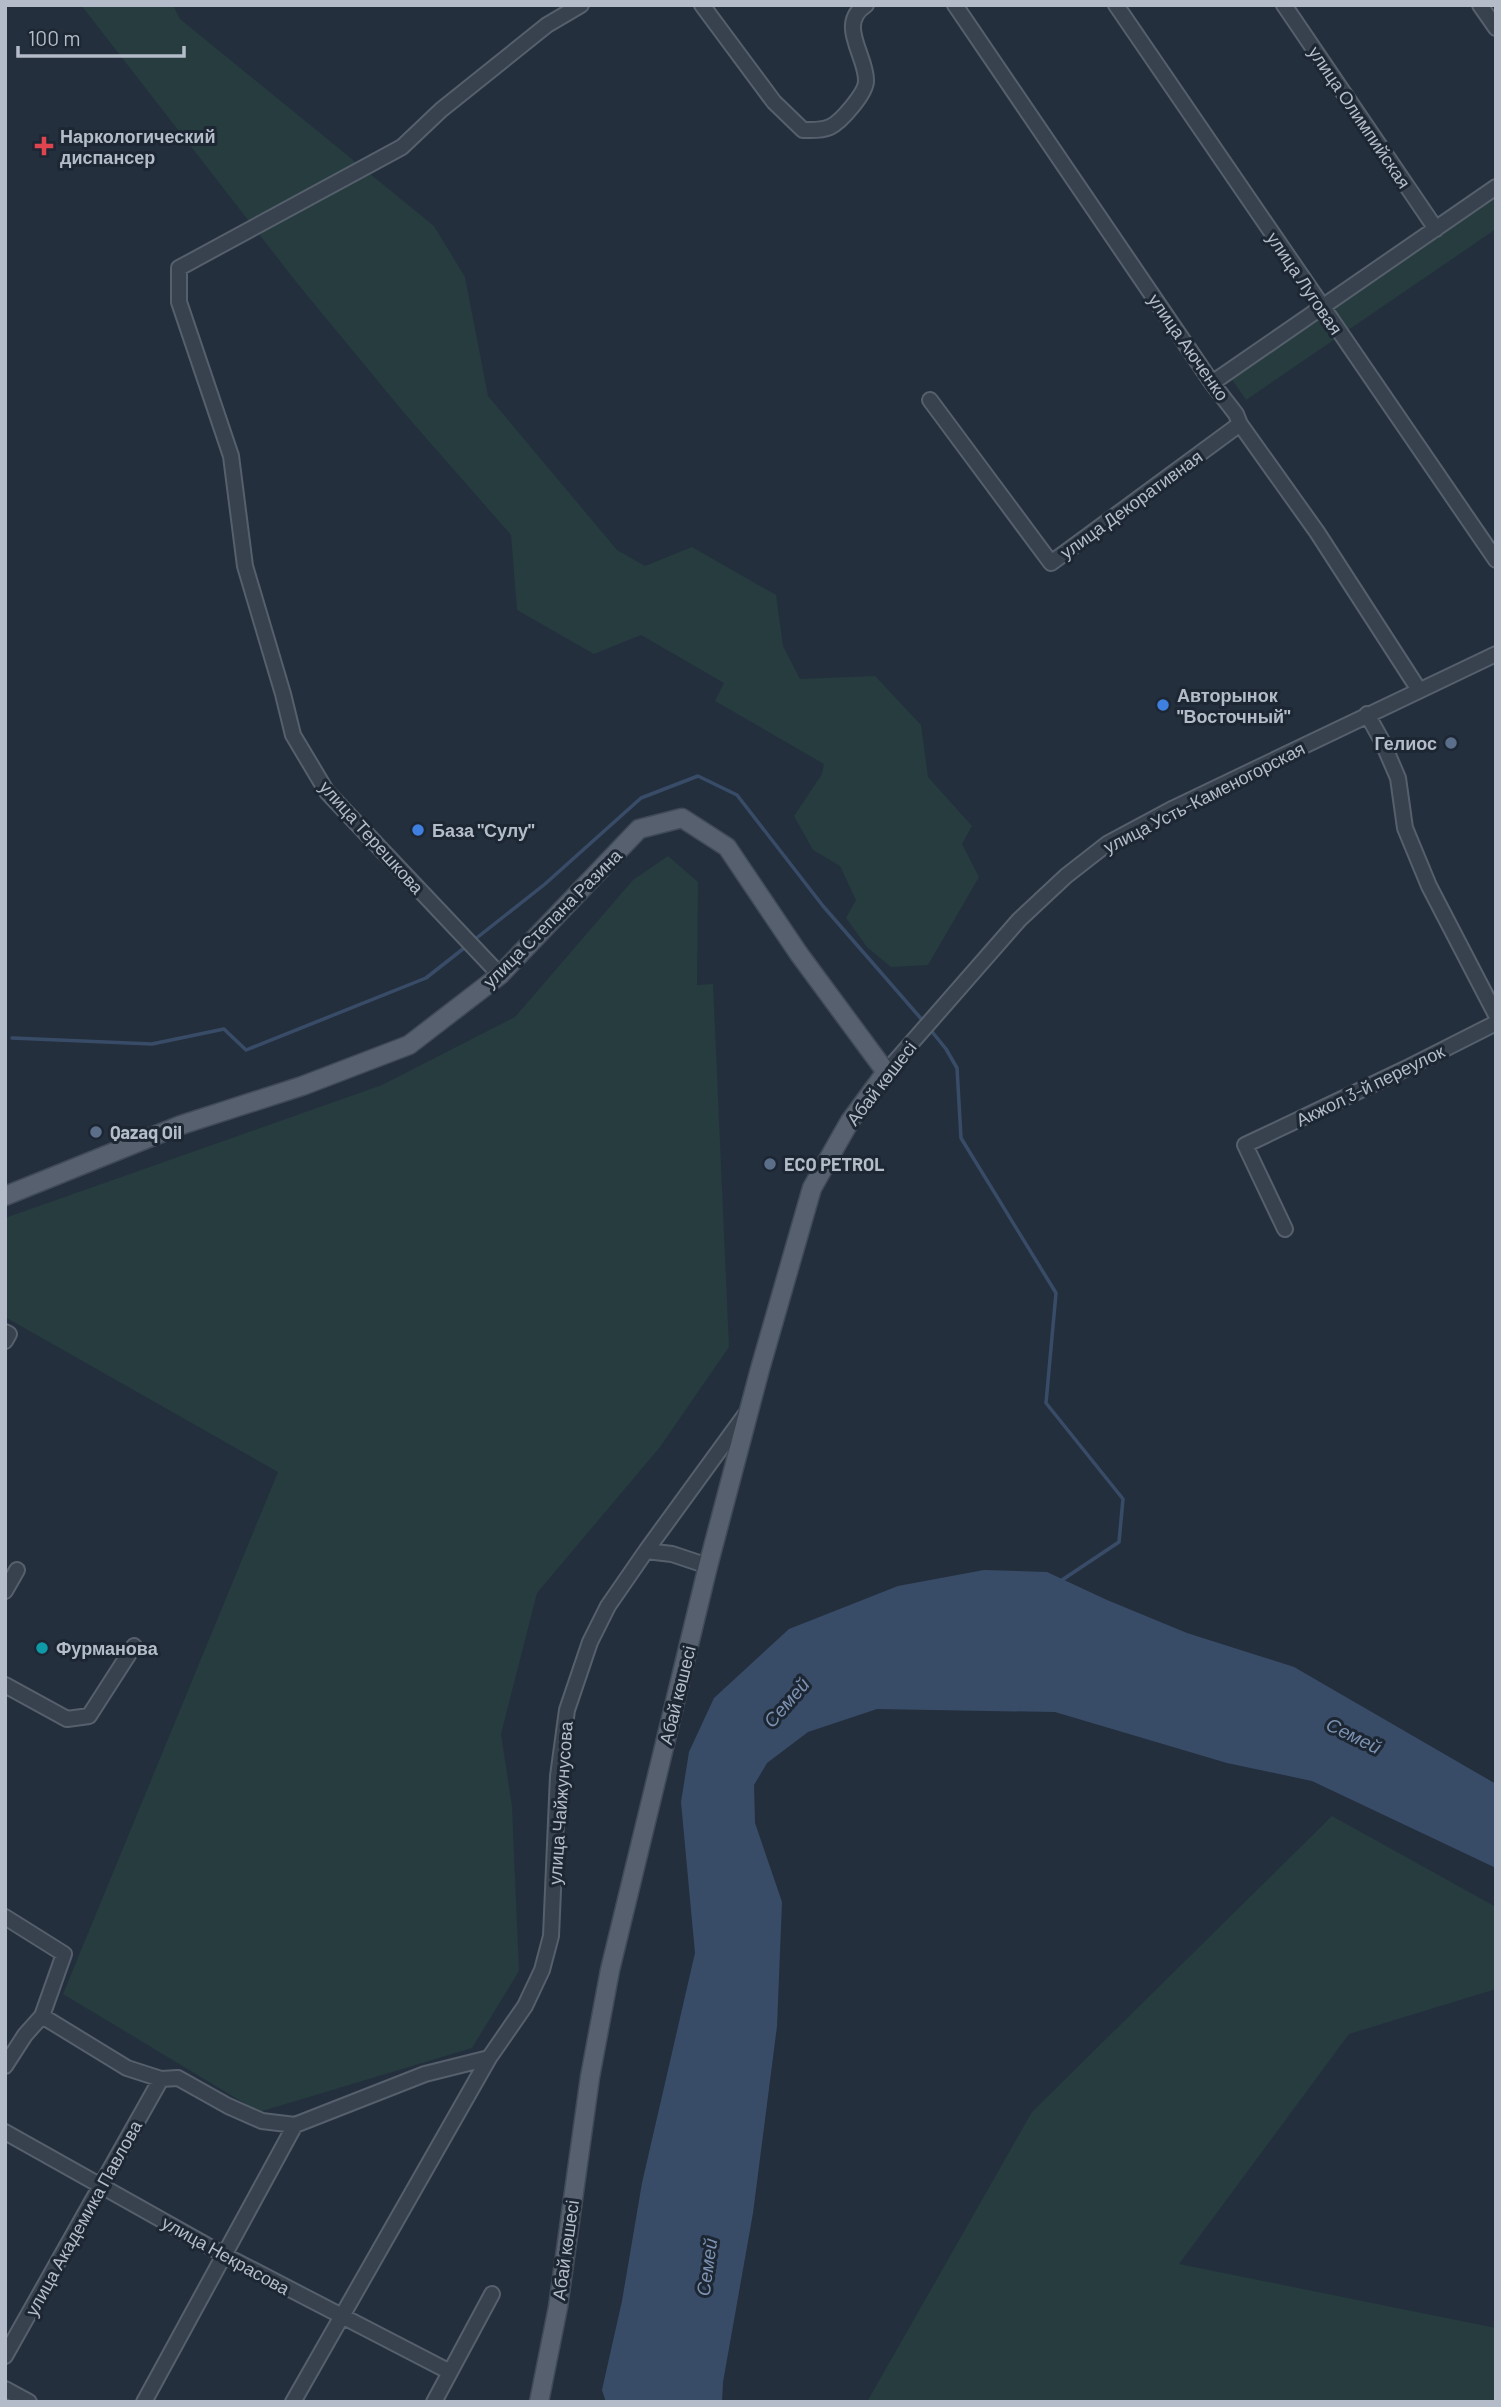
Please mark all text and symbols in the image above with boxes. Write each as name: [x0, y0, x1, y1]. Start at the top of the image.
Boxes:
scale bar: [18, 14, 184, 58]
text: 100 m: [28, 25, 81, 50]
street label: улица Олимпийская: [1304, 42, 1416, 192]
place label: Наркологический диспансер: [60, 125, 215, 168]
marker: Наркологический диспансер: [34, 136, 54, 156]
street label: улица Луговая: [1262, 227, 1348, 339]
street label: улица Аюченко: [1144, 289, 1234, 405]
street label: улица Декоративная: [1056, 445, 1206, 563]
place label: Авторынок "Восточный": [1177, 684, 1291, 727]
marker: Авторынок "Восточный": [1155, 697, 1171, 713]
place label: Гелиос: [1374, 732, 1437, 754]
marker: Гелиос: [1443, 735, 1459, 751]
street label: улица Усть-Каменогорская: [1100, 737, 1308, 857]
street label: улица Терешкова: [315, 776, 429, 899]
place label: База "Сулу": [432, 819, 535, 841]
marker: База "Сулу": [410, 822, 426, 838]
street label: улица Степана Разина: [478, 843, 627, 992]
street label: Абай көшесі: [841, 1036, 921, 1130]
street label: Акжол 3-й переулок: [1292, 1039, 1448, 1130]
place label: Qazaq Oil: [110, 1121, 182, 1143]
marker: Qazaq Oil: [88, 1124, 104, 1140]
place label: ECO PETROL: [784, 1153, 885, 1175]
marker: ECO PETROL: [762, 1156, 778, 1172]
place label: Фурманова: [56, 1637, 159, 1659]
marker: Фурманова: [34, 1640, 50, 1656]
street label: Абай көшесі: [654, 1643, 700, 1747]
water label: Семей: [758, 1672, 814, 1732]
water label: Семей: [1323, 1712, 1386, 1758]
street label: улица Чайжунусова: [543, 1720, 577, 1885]
street label: улица Академика Павлова: [20, 2115, 147, 2320]
street label: Абай көшесі: [547, 2199, 583, 2301]
street label: улица Некрасова: [158, 2211, 295, 2300]
water label: Семей: [691, 2236, 722, 2297]

